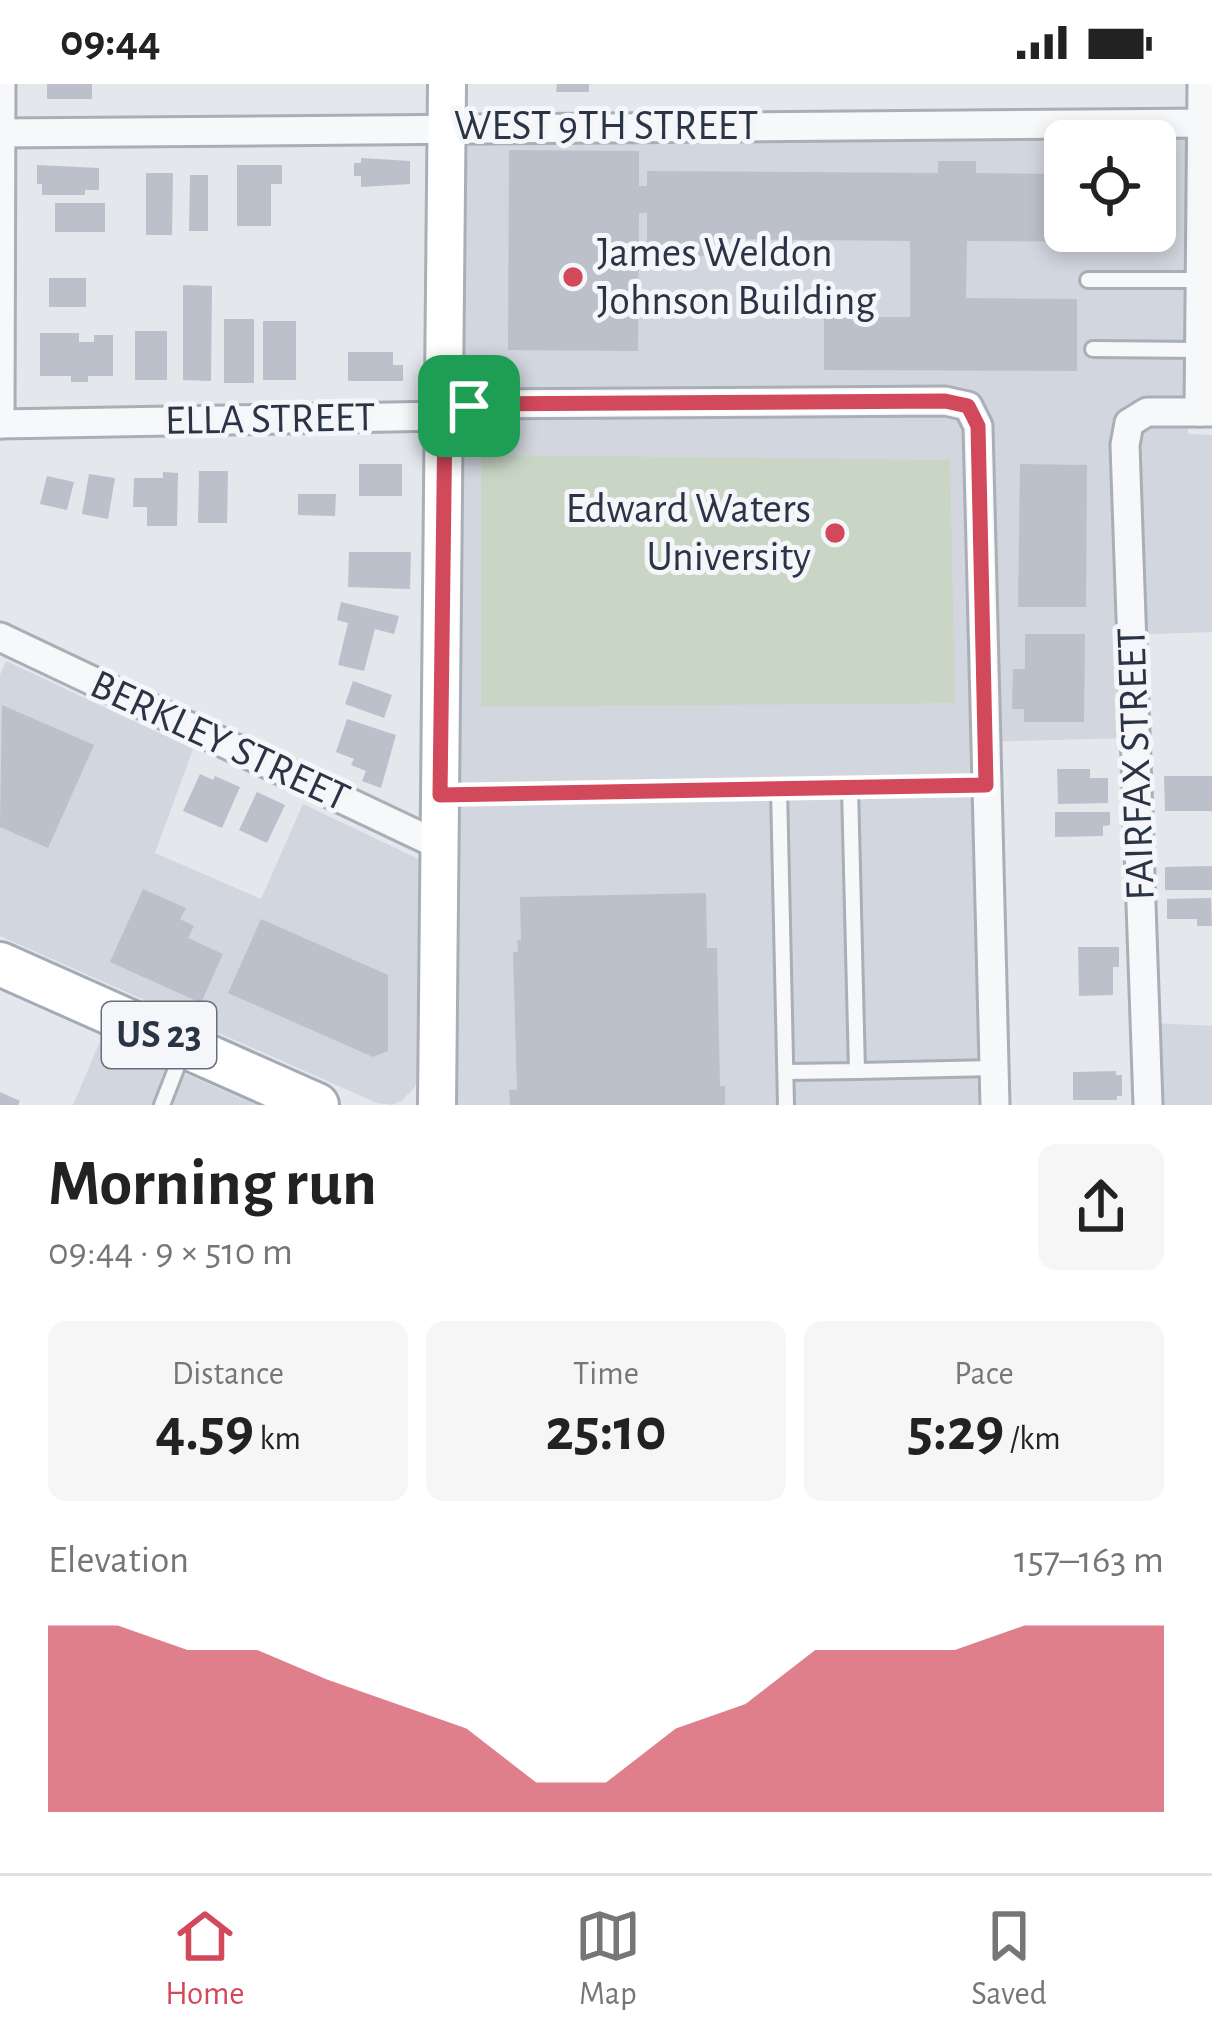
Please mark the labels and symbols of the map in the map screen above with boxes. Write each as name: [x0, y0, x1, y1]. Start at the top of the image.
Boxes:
street label: WEST 9TH STREET: [454, 105, 758, 147]
place label: James Weldon Johnson Building: [597, 232, 876, 322]
marker: James Weldon Johnson Building: [560, 264, 586, 290]
pin: [418, 355, 520, 457]
street label: ELLA STREET: [164, 396, 376, 442]
place label: Edward Waters University: [565, 488, 811, 578]
marker: Edward Waters University: [822, 520, 848, 546]
street label: FAIRFAX STREET: [1110, 627, 1162, 901]
street label: BERKLEY STREET: [84, 663, 356, 819]
road number: US 23: [102, 1002, 216, 1068]

